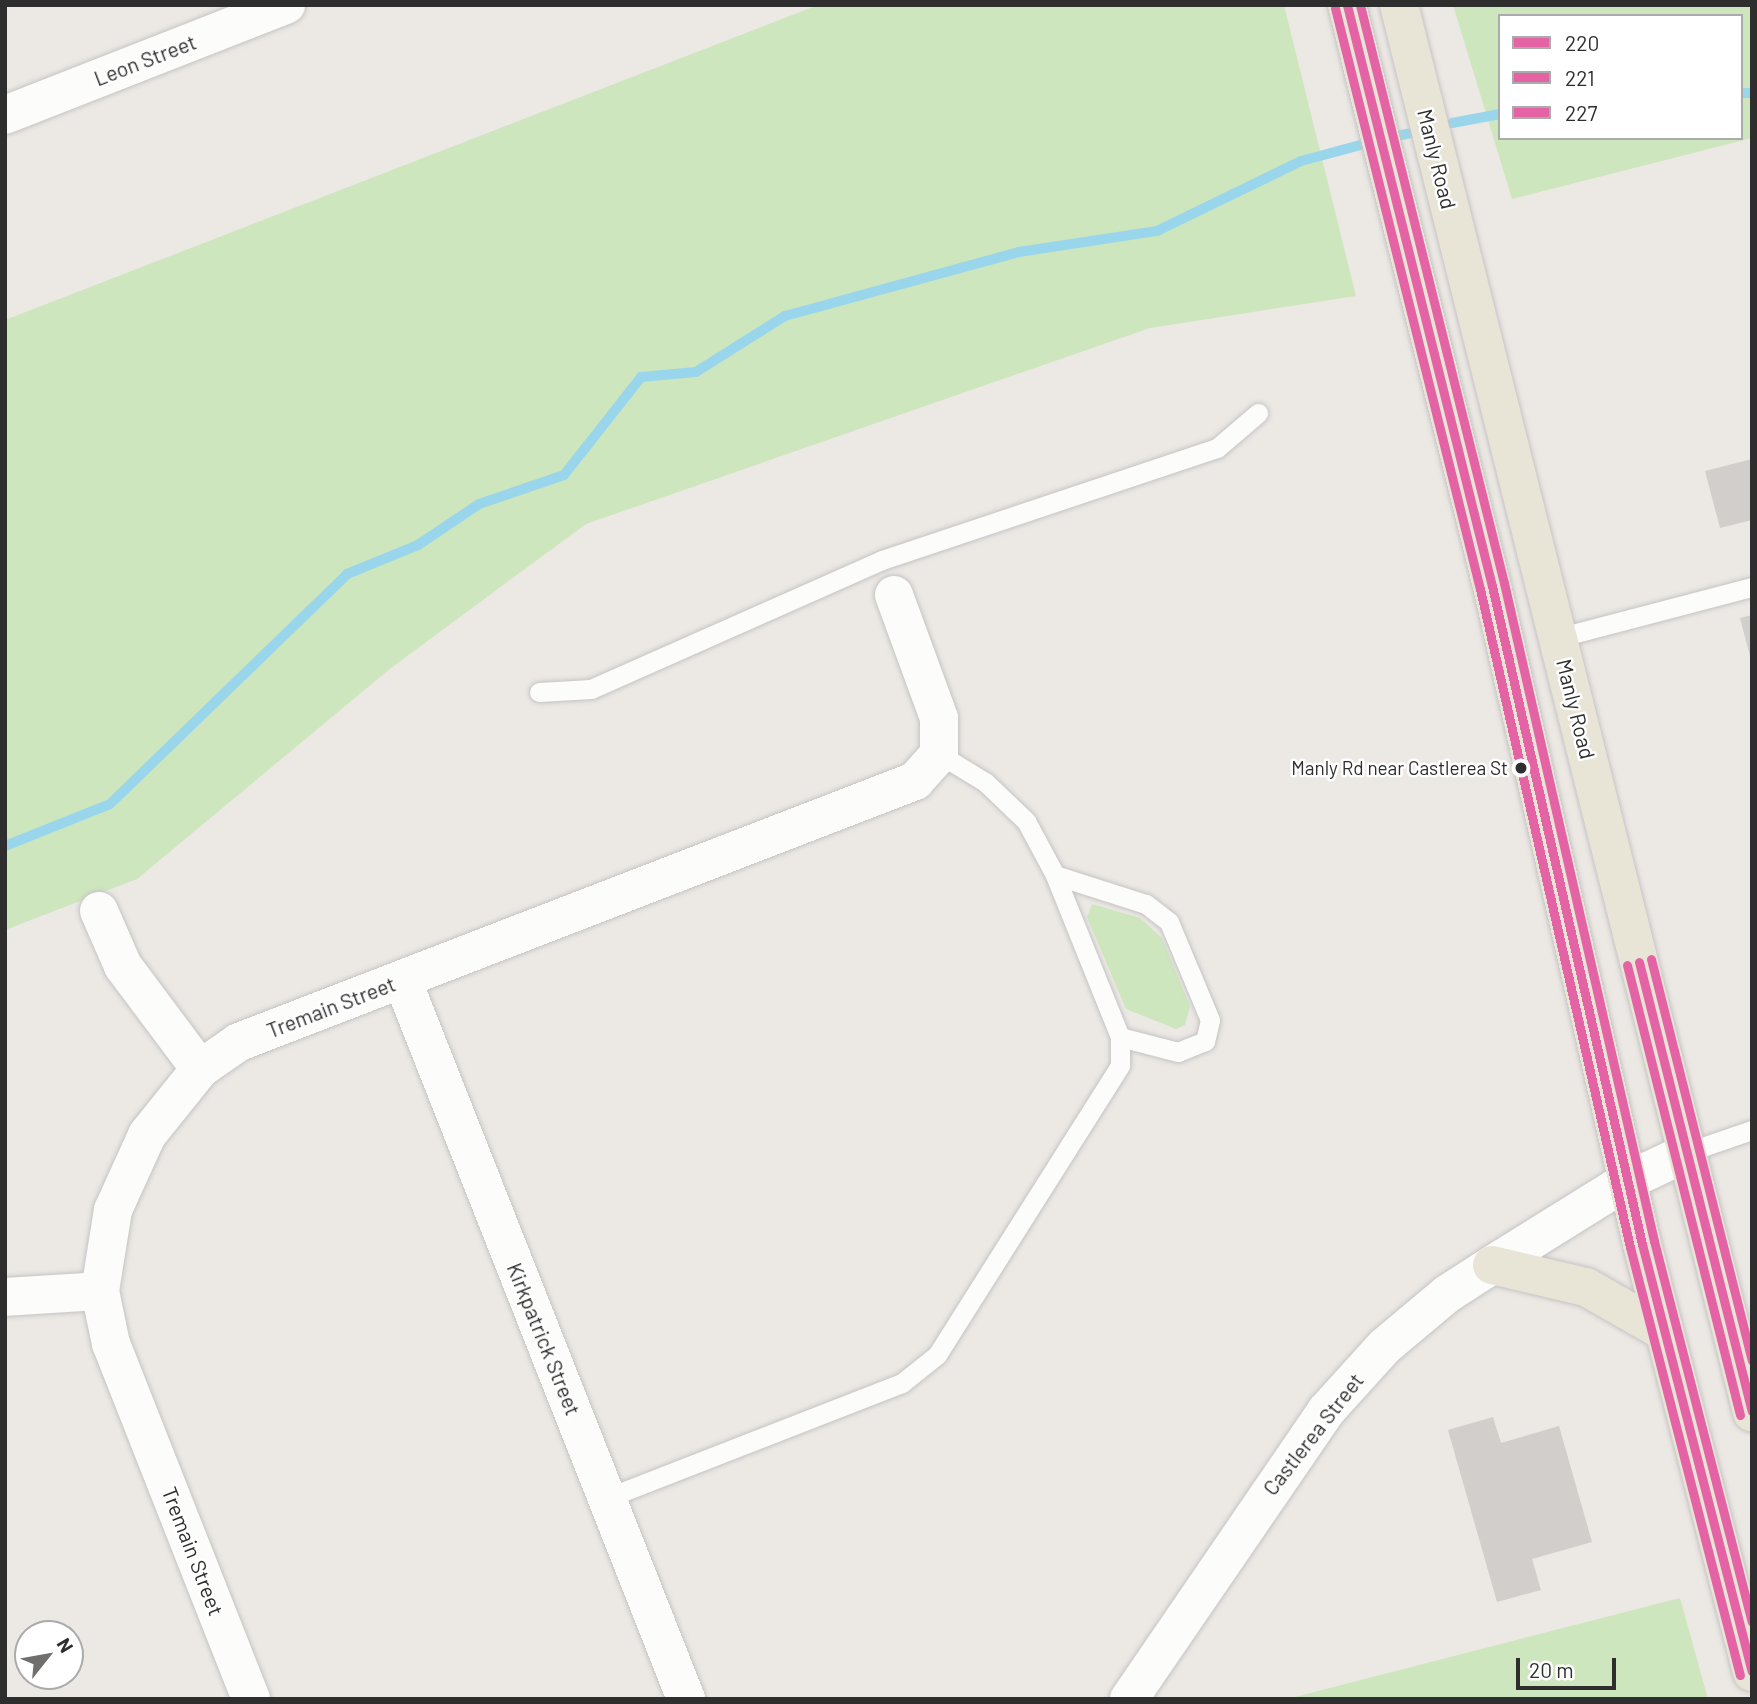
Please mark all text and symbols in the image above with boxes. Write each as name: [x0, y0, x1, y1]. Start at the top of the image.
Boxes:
legend: [1498, 14, 1743, 140]
street label: Leon Street: [90, 29, 200, 91]
text: 220: [1565, 30, 1599, 55]
text: 221: [1565, 65, 1595, 90]
text: 227: [1565, 100, 1597, 125]
street label: Manly Road: [1412, 106, 1462, 212]
street label: Manly Road: [1551, 656, 1601, 762]
place label: Manly Rd near Castlerea St: [1291, 757, 1508, 779]
marker: Manly Rd near Castlerea St: [1514, 761, 1528, 775]
street label: Tremain Street: [263, 971, 399, 1043]
street label: Kirkpatrick Street: [502, 1259, 586, 1419]
street label: Castlerea Street: [1258, 1368, 1368, 1500]
street label: Tremain Street: [157, 1483, 229, 1619]
north arrow: [14, 1620, 84, 1690]
text: N: [53, 1634, 79, 1656]
scale bar: [1519, 1644, 1619, 1688]
text: 20 m: [1529, 1657, 1574, 1682]

